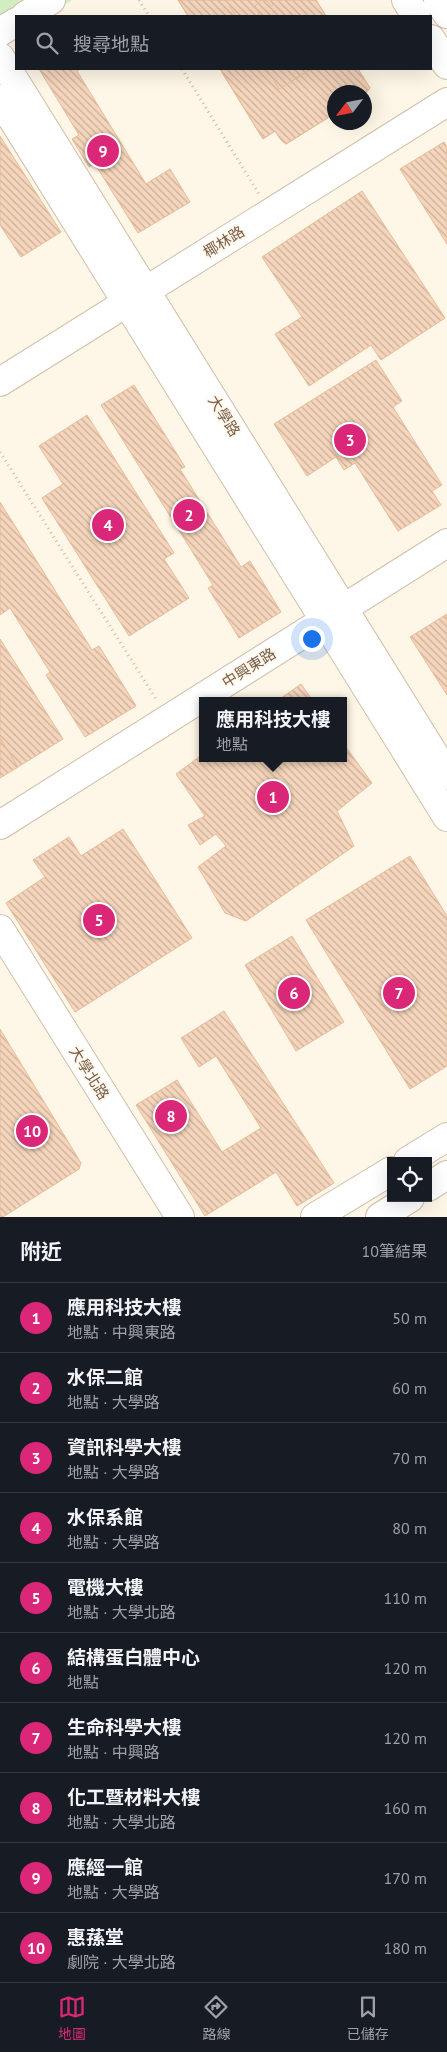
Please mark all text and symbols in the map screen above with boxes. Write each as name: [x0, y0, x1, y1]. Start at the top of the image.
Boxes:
search box: [15, 15, 432, 70]
icon: search: [33, 29, 61, 57]
text: 搜尋地點: [73, 32, 149, 56]
north arrow: [327, 85, 372, 130]
pin: 9: [87, 132, 119, 170]
street label: 椰林路: [200, 222, 248, 262]
street label: 大學路: [204, 392, 244, 440]
pin: 3: [334, 421, 366, 459]
pin: 2: [173, 496, 205, 534]
pin: 4: [92, 506, 124, 544]
your location: [299, 626, 325, 652]
street label: 中興東路: [218, 644, 279, 692]
popup: [199, 697, 347, 762]
text: 應用科技大樓: [216, 707, 330, 731]
text: 地點: [216, 734, 248, 754]
pin: 1: [257, 778, 289, 816]
pin: 5: [83, 901, 115, 939]
pin: 6: [278, 974, 310, 1012]
pin: 7: [383, 974, 415, 1012]
street label: 大學北路: [65, 1042, 113, 1103]
pin: 8: [155, 1097, 187, 1135]
pin: 10: [16, 1112, 48, 1150]
map controls: [387, 1157, 432, 1202]
button: locate: [387, 1157, 432, 1202]
text: 附近: [20, 1238, 62, 1265]
text: 10筆結果: [362, 1241, 427, 1261]
text: 應用科技大樓: [67, 1295, 181, 1319]
text: 1: [31, 1308, 41, 1328]
text: 50 m: [392, 1308, 427, 1328]
text: 地點 · 中興東路: [67, 1322, 176, 1342]
text: 水保二館: [67, 1365, 143, 1389]
text: 2: [31, 1378, 41, 1398]
text: 60 m: [392, 1378, 427, 1398]
text: 地點 · 大學路: [67, 1392, 160, 1412]
text: 資訊科學大樓: [67, 1435, 181, 1459]
text: 3: [31, 1448, 41, 1468]
text: 70 m: [392, 1448, 427, 1468]
text: 地點 · 大學路: [67, 1462, 160, 1482]
text: 水保系館: [67, 1505, 143, 1529]
text: 4: [31, 1518, 41, 1538]
text: 80 m: [392, 1518, 427, 1538]
text: 地點 · 大學路: [67, 1532, 160, 1552]
text: 電機大樓: [67, 1575, 143, 1599]
text: 5: [31, 1588, 41, 1608]
text: 110 m: [384, 1588, 427, 1608]
text: 地點 · 大學北路: [67, 1602, 176, 1622]
text: 結構蛋白體中心: [67, 1645, 200, 1669]
text: 6: [31, 1658, 41, 1678]
text: 120 m: [384, 1658, 427, 1678]
text: 地點: [67, 1672, 99, 1692]
text: 生命科學大樓: [67, 1715, 181, 1739]
text: 7: [31, 1728, 41, 1748]
text: 120 m: [384, 1728, 427, 1748]
text: 地點 · 中興路: [67, 1742, 160, 1762]
text: 化工暨材料大樓: [67, 1785, 200, 1809]
text: 8: [31, 1798, 41, 1818]
text: 160 m: [384, 1798, 427, 1818]
text: 地點 · 大學北路: [67, 1812, 176, 1832]
text: 應經一館: [67, 1855, 143, 1879]
text: 9: [31, 1868, 41, 1888]
text: 170 m: [384, 1868, 427, 1888]
text: 地點 · 大學路: [67, 1882, 160, 1902]
text: 惠蓀堂: [67, 1925, 124, 1949]
text: 10: [27, 1938, 45, 1958]
text: 180 m: [384, 1938, 427, 1958]
text: 劇院 · 大學北路: [67, 1952, 176, 1972]
tab: 地圖: [58, 1993, 86, 2043]
tab: 路線: [202, 1993, 230, 2043]
tab: 已儲存: [347, 1993, 389, 2043]

